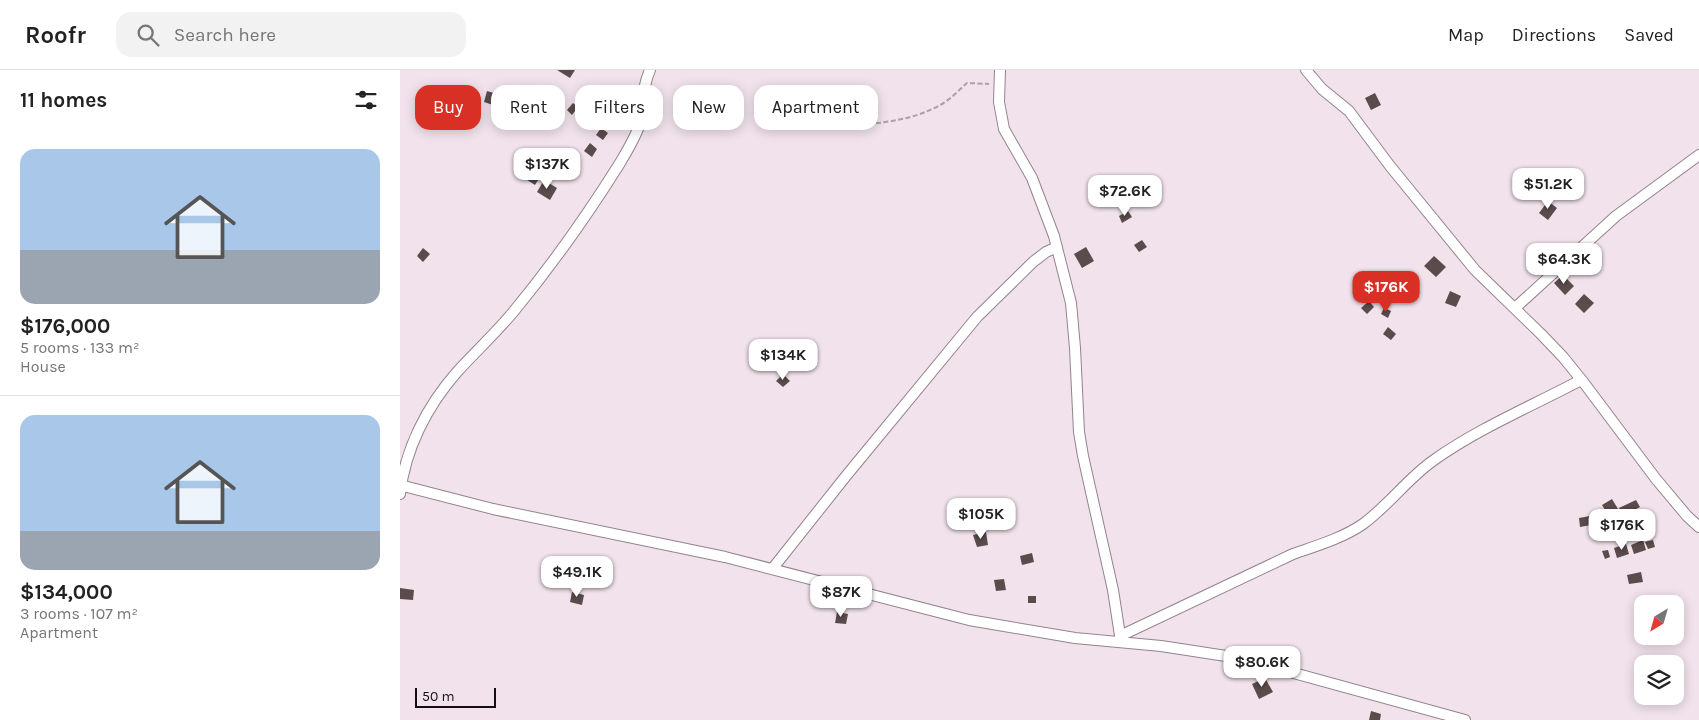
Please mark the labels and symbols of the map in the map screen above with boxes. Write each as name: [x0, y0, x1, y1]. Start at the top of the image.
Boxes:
pin: $137K: [512, 148, 582, 190]
pin: $51.2K: [1507, 168, 1589, 210]
pin: $72.6K: [1084, 174, 1166, 217]
pin: $64.3K: [1523, 242, 1605, 285]
pin: $176K: [1351, 270, 1421, 313]
pin: $134K: [748, 338, 818, 381]
pin: $105K: [946, 498, 1016, 540]
pin: $176K: [1587, 508, 1657, 551]
pin: $49.1K: [536, 556, 618, 598]
pin: $87K: [811, 576, 871, 618]
north arrow: [1634, 595, 1684, 645]
pin: $80.6K: [1221, 646, 1303, 688]
scale bar: [415, 685, 496, 708]

